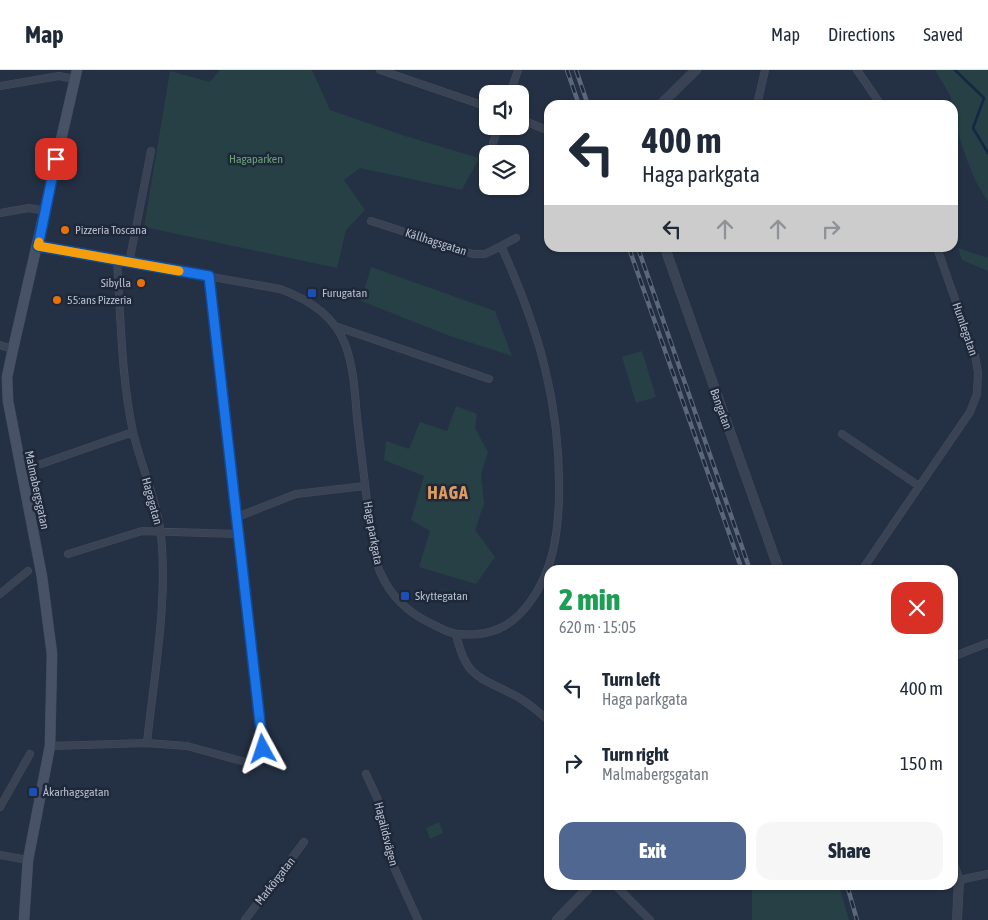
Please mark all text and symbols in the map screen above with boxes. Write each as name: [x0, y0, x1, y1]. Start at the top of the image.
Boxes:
text: Map: [25, 21, 64, 48]
text: Map: [771, 24, 800, 45]
text: Directions: [828, 24, 895, 45]
text: Saved: [923, 24, 963, 45]
map controls: [479, 85, 529, 195]
button: sound: [479, 85, 529, 135]
icon: left: [559, 120, 624, 185]
text: 400 m: [642, 120, 721, 160]
pin: [35, 138, 77, 180]
icon: arrive: [42, 145, 70, 173]
button: layers: [479, 145, 529, 195]
park label: Hagaparken: [229, 152, 283, 166]
text: Haga parkgata: [642, 161, 760, 187]
icon: left: [658, 215, 686, 243]
icon: ahead: [711, 215, 739, 243]
icon: ahead: [764, 215, 792, 243]
icon: right: [817, 215, 845, 243]
place label: Pizzeria Toscana: [75, 223, 147, 237]
marker: Pizzeria Toscana: [59, 224, 71, 236]
street label: Källhagsgatan: [404, 225, 468, 259]
place label: Sibylla: [101, 276, 131, 290]
marker: Sibylla: [135, 277, 147, 289]
place label: Furugatan: [322, 286, 367, 300]
marker: Furugatan: [306, 287, 318, 299]
place label: 55:ans Pizzeria: [67, 293, 132, 307]
marker: 55:ans Pizzeria: [51, 294, 63, 306]
street label: Humlegatan: [949, 301, 981, 357]
street label: Bangatan: [707, 387, 735, 431]
street label: Malmabergsgatan: [22, 449, 52, 531]
street label: Hagagatan: [139, 476, 165, 526]
district label: HAGA: [427, 482, 469, 503]
street label: Haga parkgata: [361, 500, 385, 566]
text: 2 min: [559, 582, 620, 616]
button: close: [891, 582, 943, 634]
place label: Skyttegatan: [415, 589, 468, 603]
marker: Skyttegatan: [399, 590, 411, 602]
text: 620 m · 15:05: [559, 618, 636, 636]
text: Turn left: [602, 668, 660, 690]
icon: left: [559, 674, 587, 702]
text: 400 m: [900, 677, 943, 699]
text: Haga parkgata: [602, 690, 688, 708]
position arrow: [236, 722, 288, 774]
text: Turn right: [602, 743, 669, 765]
icon: right: [559, 749, 587, 777]
text: 150 m: [900, 752, 943, 774]
text: Malmabergsgatan: [602, 765, 709, 783]
place label: Åkarhagsgatan: [43, 785, 109, 799]
marker: Åkarhagsgatan: [27, 786, 39, 798]
street label: Hagalidsvägen: [371, 801, 401, 867]
button: Exit: [559, 822, 746, 880]
button: Share: [756, 822, 943, 880]
street label: Markörgatan: [252, 854, 298, 908]

